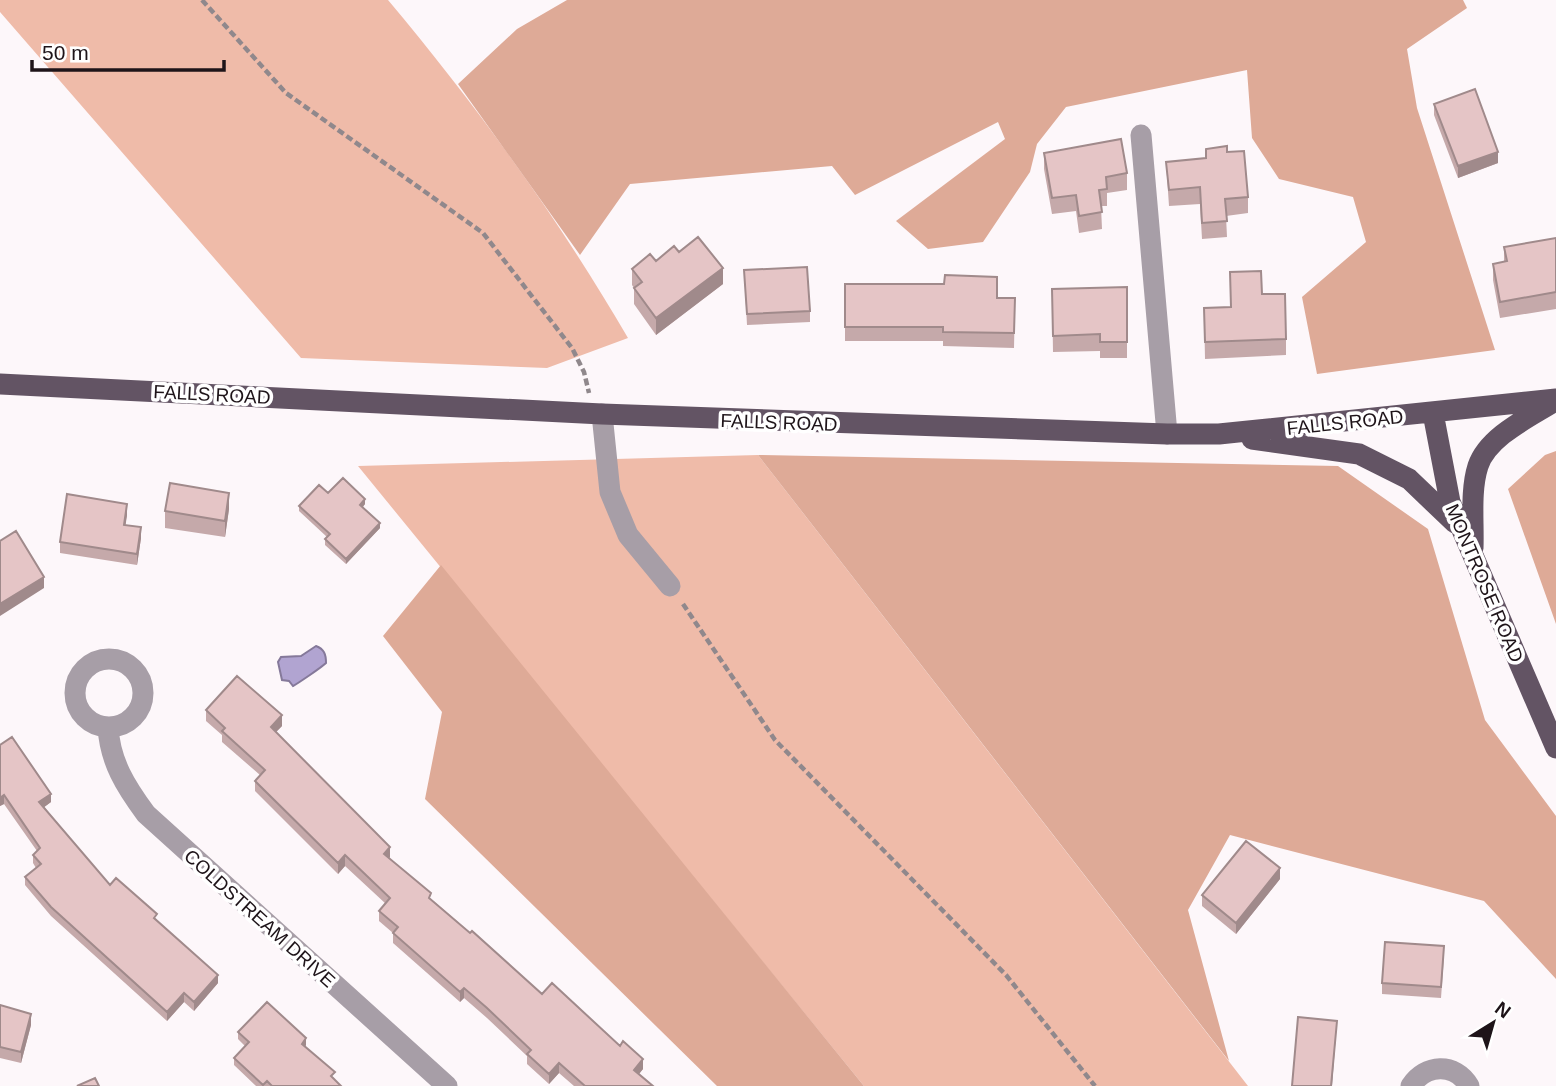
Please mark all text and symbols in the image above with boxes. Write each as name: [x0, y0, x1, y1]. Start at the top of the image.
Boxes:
scale bar: [32, 28, 224, 72]
text: 50 m: [42, 41, 89, 64]
street label: FALLS ROAD: [153, 381, 271, 408]
street label: FALLS ROAD: [1286, 406, 1404, 439]
street label: FALLS ROAD: [720, 410, 838, 435]
street label: MONTROSE ROAD: [1442, 501, 1527, 666]
street label: COLDSTREAM DRIVE: [180, 845, 339, 992]
north arrow: [1458, 988, 1528, 1058]
text: N: [1491, 997, 1515, 1022]

